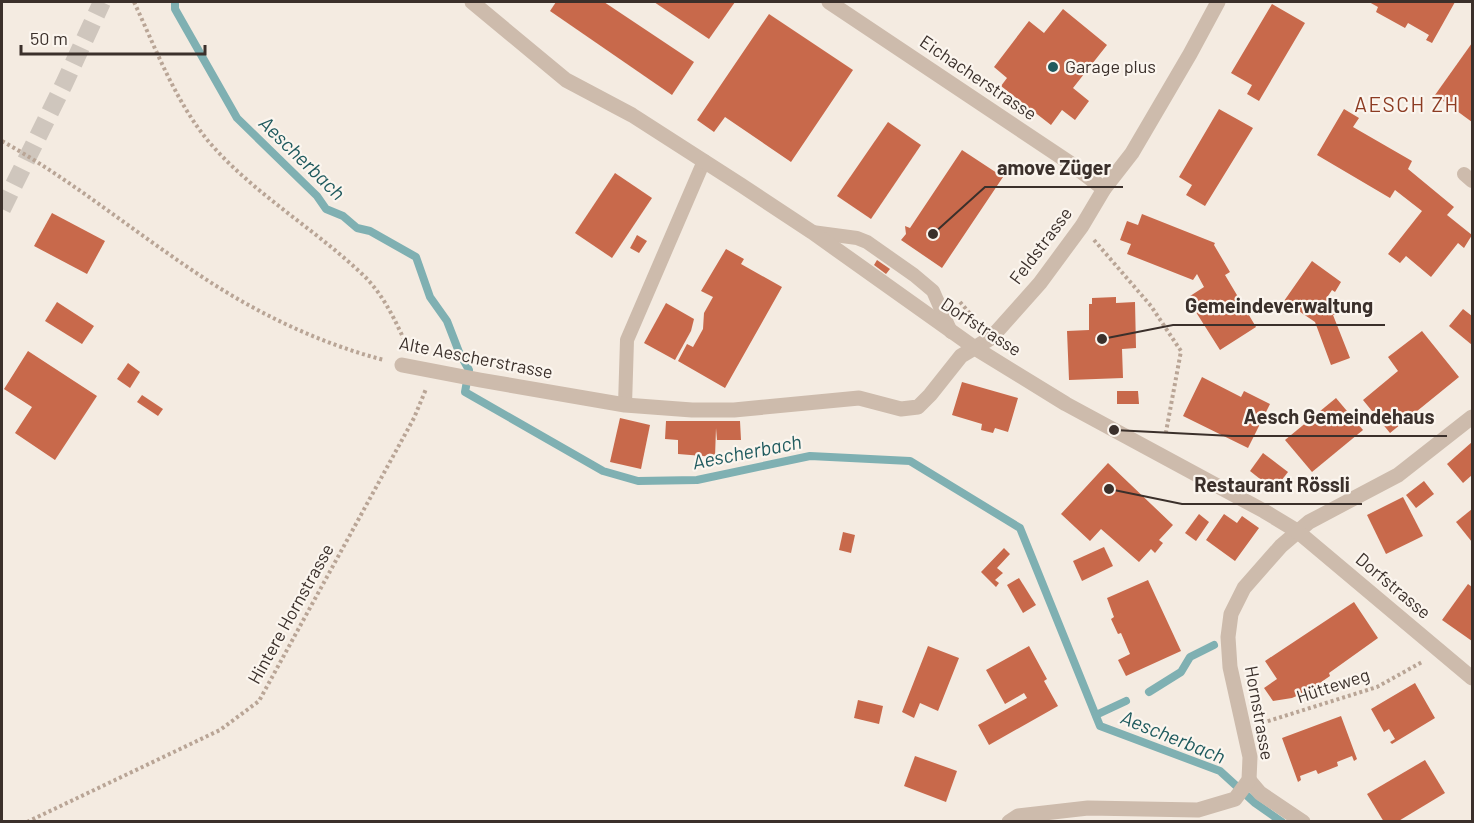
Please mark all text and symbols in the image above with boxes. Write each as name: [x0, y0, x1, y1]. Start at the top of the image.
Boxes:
scale bar: [21, 18, 206, 56]
text: 50 m: [30, 27, 68, 49]
street label: Eichacherstrasse: [916, 30, 1041, 124]
place label: Garage plus: [1065, 55, 1156, 77]
marker: Garage plus: [1046, 60, 1060, 74]
district label: AESCH ZH: [1354, 91, 1460, 116]
water label: Aescherbach: [255, 110, 351, 204]
callout: amove Züger: [985, 149, 1123, 187]
text: amove Züger: [997, 155, 1111, 179]
street label: Feldstrasse: [1004, 203, 1076, 288]
callout: Gemeindeverwaltung: [1173, 287, 1385, 325]
street label: Dorfstrasse: [937, 292, 1026, 360]
text: Gemeindeverwaltung: [1185, 293, 1373, 317]
street label: Alte Aescherstrasse: [398, 331, 555, 383]
callout: Aesch Gemeindehaus: [1232, 398, 1447, 436]
text: Aesch Gemeindehaus: [1244, 404, 1434, 428]
water label: Aescherbach: [690, 429, 803, 473]
callout: Restaurant Rössli: [1182, 466, 1362, 504]
text: Restaurant Rössli: [1194, 472, 1350, 496]
street label: Hintere Hornstrasse: [242, 540, 338, 687]
street label: Dorfstrasse: [1352, 547, 1436, 623]
street label: Hütteweg: [1293, 663, 1372, 707]
street label: Hornstrasse: [1241, 664, 1279, 762]
water label: Aescherbach: [1118, 704, 1229, 768]

